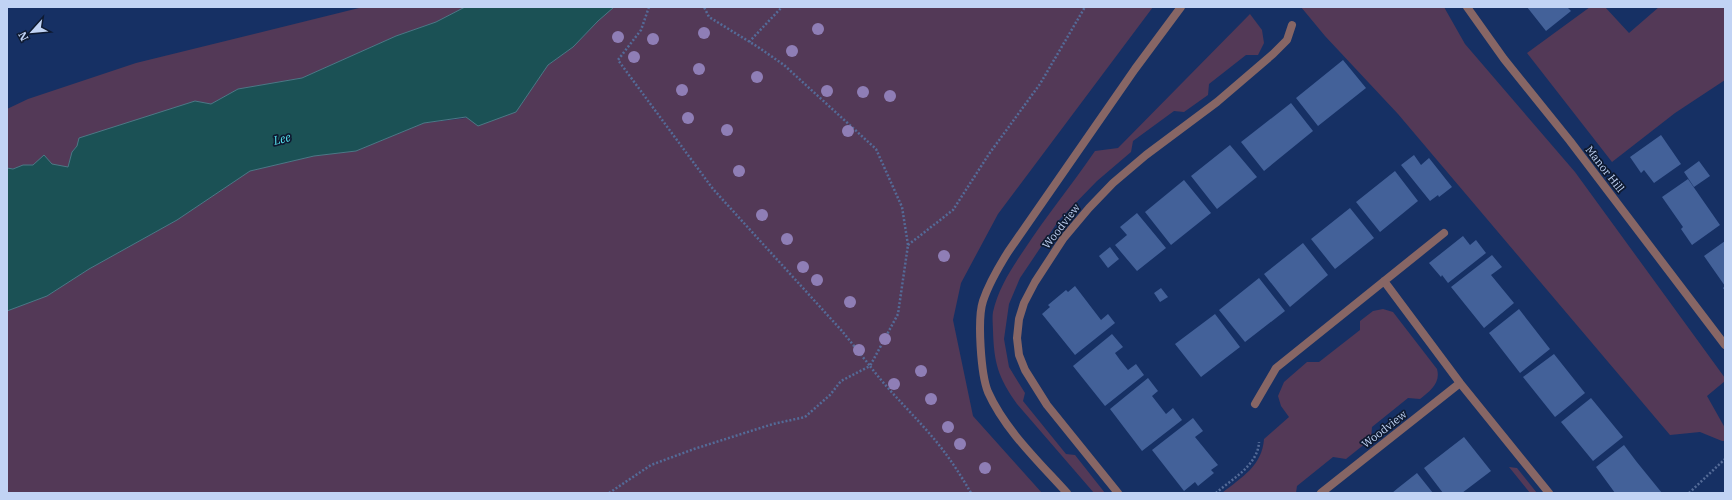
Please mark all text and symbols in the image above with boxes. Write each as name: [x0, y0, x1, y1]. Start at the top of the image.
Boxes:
north arrow: [12, 12, 52, 52]
text: N: [15, 29, 31, 44]
water label: Lee: [271, 129, 293, 148]
street label: Manor Hill: [1583, 143, 1627, 195]
street label: Woodview: [1039, 200, 1083, 251]
street label: Woodview: [1359, 407, 1410, 451]

